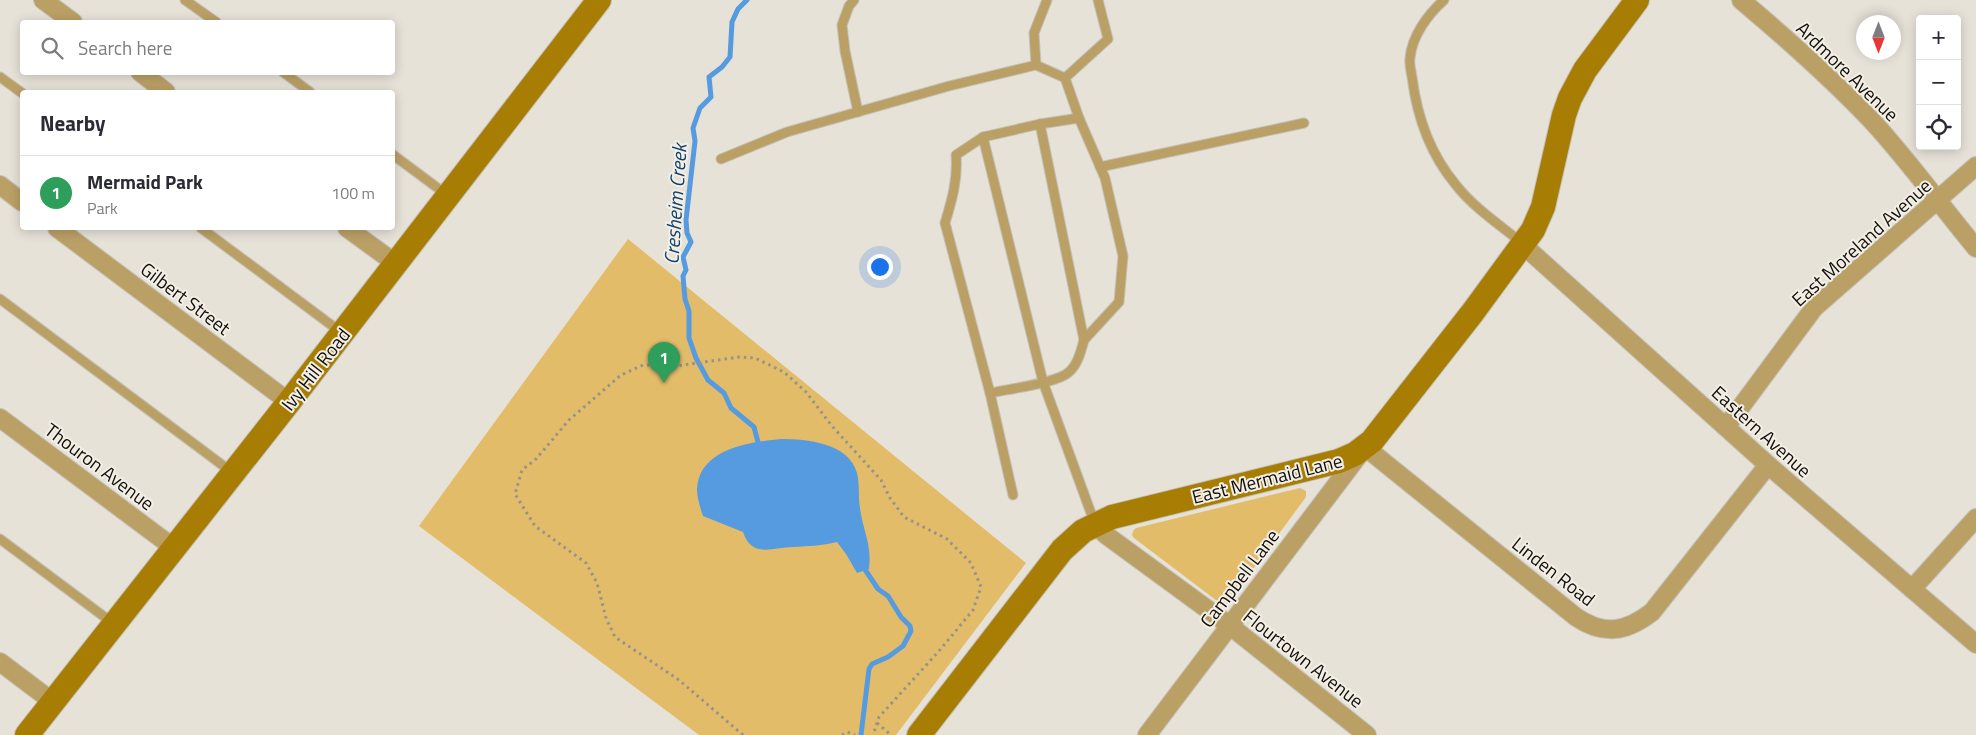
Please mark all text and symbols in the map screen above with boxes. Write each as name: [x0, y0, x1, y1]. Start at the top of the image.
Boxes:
street label: Ardmore Avenue: [1790, 14, 1906, 128]
north arrow: [1856, 15, 1901, 60]
map controls: [1916, 15, 1961, 150]
button: +: [1916, 15, 1961, 60]
search box: [20, 20, 395, 75]
text: Search here: [78, 33, 172, 62]
icon: search: [38, 34, 66, 62]
button: −: [1916, 60, 1961, 105]
button: locate: [1916, 105, 1961, 150]
text: Nearby: [40, 107, 105, 139]
water label: Cresheim Creek: [655, 141, 695, 265]
text: Mermaid Park: [87, 167, 203, 196]
street label: East Moreland Avenue: [1785, 171, 1937, 313]
text: 1: [52, 181, 60, 205]
text: 100 m: [331, 181, 375, 205]
text: Park: [87, 196, 118, 220]
street label: Gilbert Street: [135, 254, 237, 342]
your location: [867, 254, 893, 280]
street label: Ivy Hill Road: [273, 321, 357, 417]
pin: 1: [648, 342, 680, 383]
street label: Eastern Avenue: [1706, 378, 1818, 484]
street label: Thouron Avenue: [39, 415, 161, 517]
street label: East Mermaid Lane: [1189, 445, 1345, 511]
street label: Campbell Lane: [1192, 523, 1286, 633]
street label: Linden Road: [1506, 529, 1602, 613]
street label: Flourtown Avenue: [1238, 602, 1370, 714]

